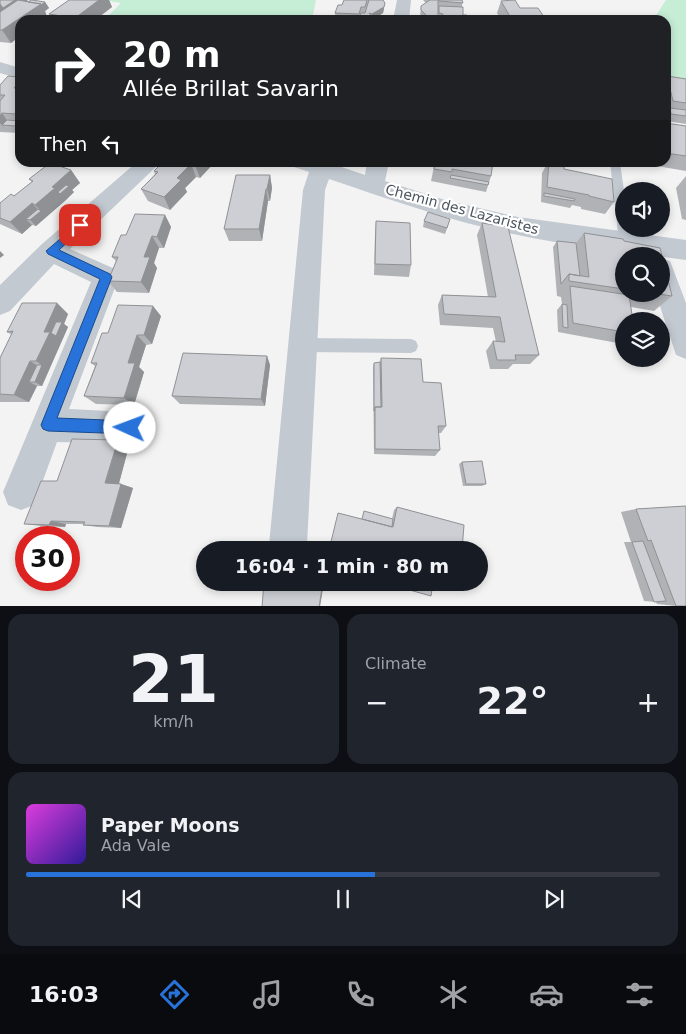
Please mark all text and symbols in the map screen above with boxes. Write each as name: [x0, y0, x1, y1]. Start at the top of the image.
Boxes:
icon: right: [40, 35, 105, 100]
text: 20 m: [123, 35, 220, 75]
text: Allée Brillat Savarin: [123, 76, 339, 101]
icon: left: [97, 130, 125, 158]
text: Then: [40, 133, 87, 155]
street label: Chemin des Lazaristes: [384, 181, 540, 237]
map controls: [615, 182, 670, 367]
button: sound: [615, 182, 670, 237]
pin: [59, 204, 101, 246]
icon: arrive: [66, 211, 94, 239]
button: search: [615, 247, 670, 302]
button: layers: [615, 312, 670, 367]
position arrow: [103, 401, 155, 453]
speed limit sign: 30: [15, 526, 80, 591]
text: 16:04 · 1 min · 80 m: [235, 555, 449, 577]
text: 21: [128, 642, 219, 717]
text: Climate: [365, 654, 427, 673]
text: 22°: [477, 679, 548, 723]
text: −: [365, 686, 388, 719]
text: +: [637, 686, 660, 719]
text: km/h: [153, 712, 194, 731]
text: Paper Moons: [101, 814, 240, 836]
text: Ada Vale: [101, 836, 171, 855]
icon: previous: [118, 885, 146, 913]
icon: pause: [329, 885, 357, 913]
icon: next: [540, 885, 568, 913]
icon: directions: [157, 977, 192, 1012]
icon: music: [250, 977, 285, 1012]
icon: phone: [343, 977, 378, 1012]
icon: climate: [436, 977, 471, 1012]
icon: car: [529, 977, 564, 1012]
icon: filters: [622, 977, 657, 1012]
text: 16:03: [29, 982, 99, 1007]

